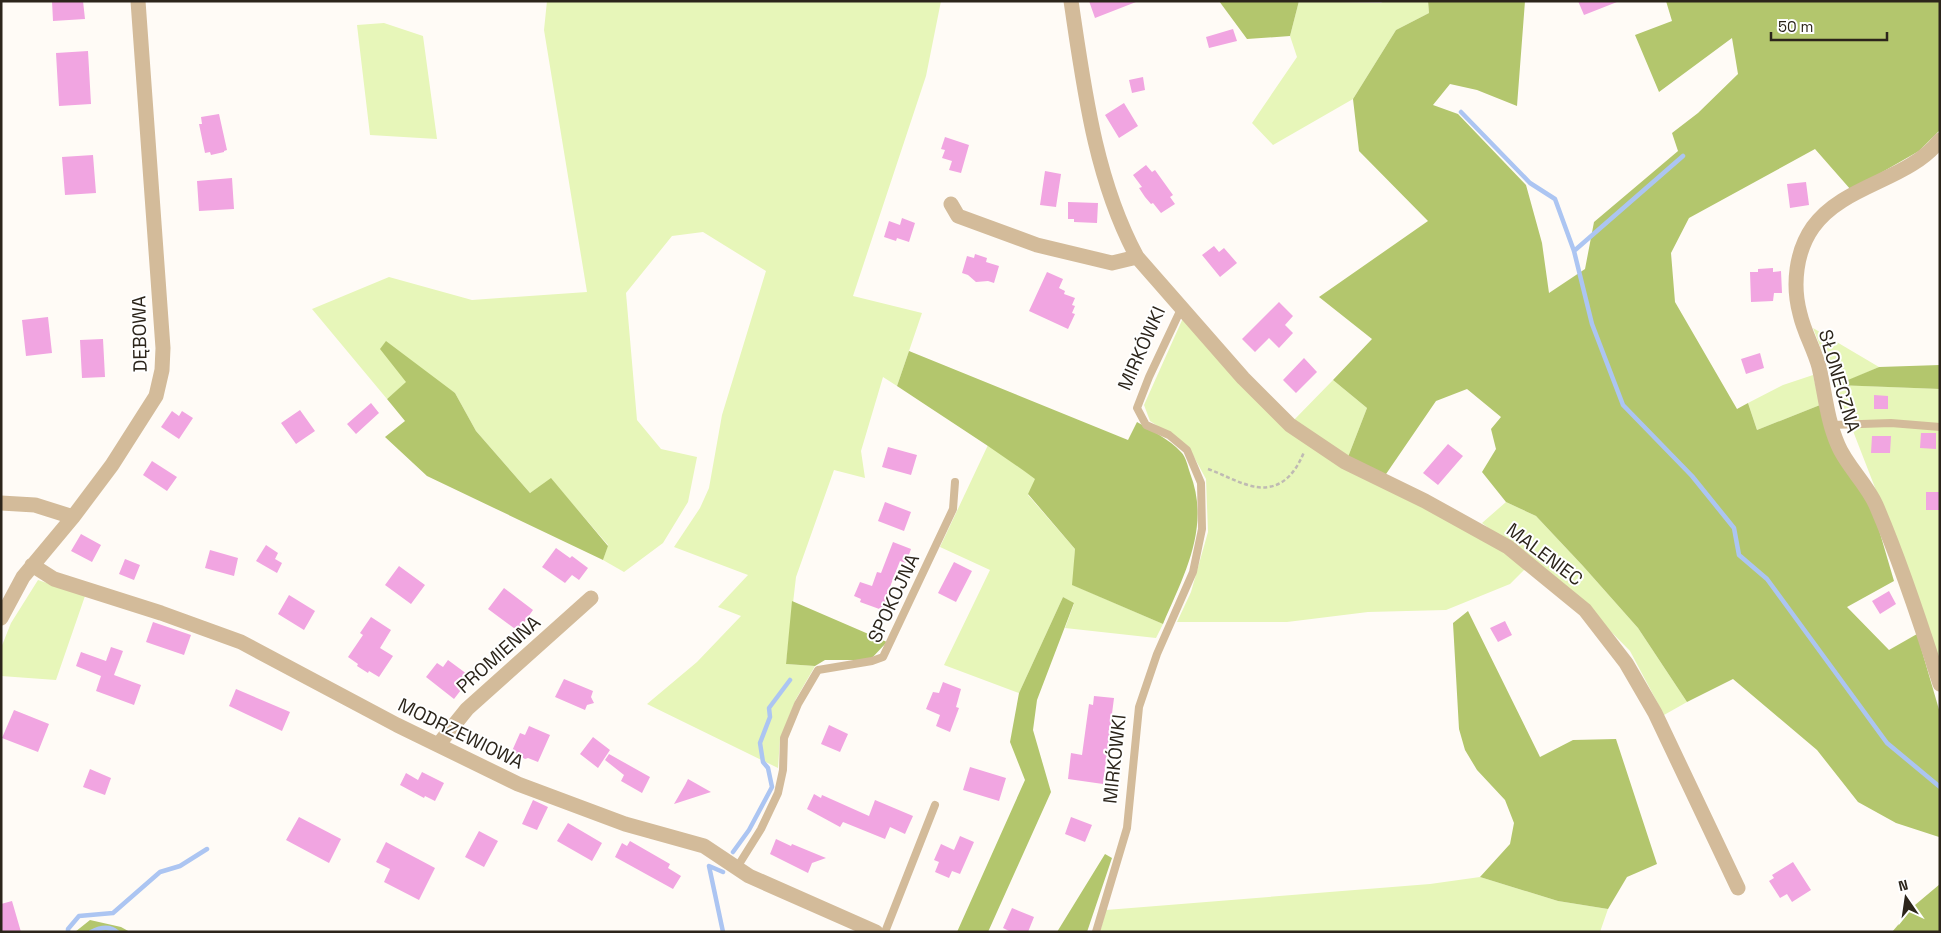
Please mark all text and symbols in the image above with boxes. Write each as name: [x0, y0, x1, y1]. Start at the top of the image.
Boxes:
scale bar: [1771, 10, 1887, 42]
text: 50 m: [1778, 17, 1813, 36]
street label: DĘBOWA: [126, 295, 153, 372]
street label: MIRKÓWKI: [1112, 302, 1171, 394]
street label: SŁONECZNA: [1813, 327, 1866, 436]
street label: MALENIEC: [1501, 517, 1588, 591]
street label: SPOKOJNA: [862, 550, 925, 647]
street label: PROMIENNA: [451, 610, 546, 699]
street label: MODRZEWIOWA: [394, 692, 528, 775]
street label: MIRKÓWKI: [1097, 713, 1132, 805]
north arrow: [1881, 873, 1931, 923]
text: N: [1896, 876, 1910, 895]

